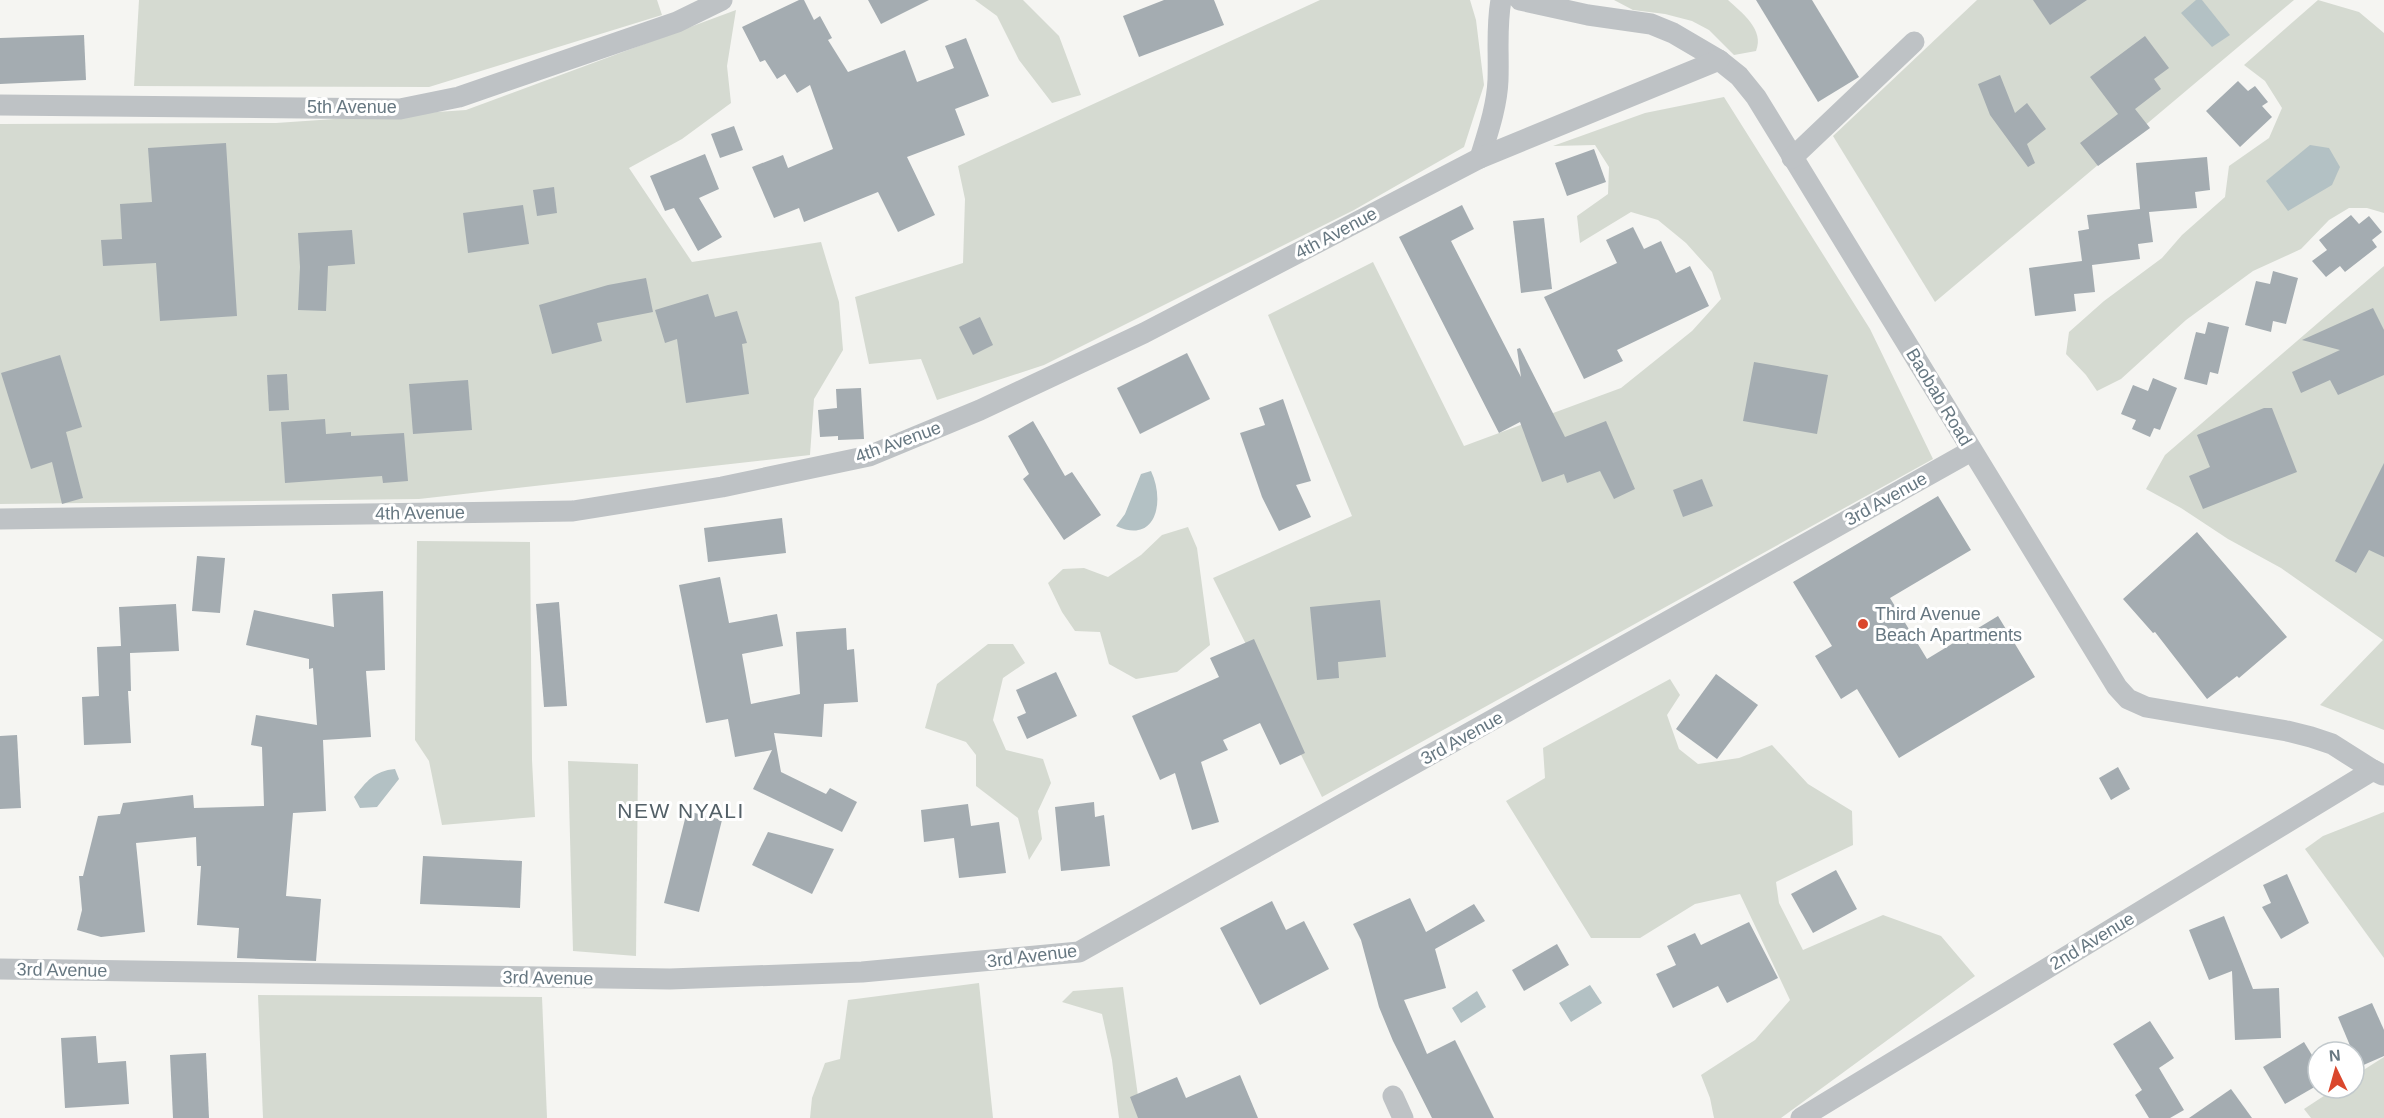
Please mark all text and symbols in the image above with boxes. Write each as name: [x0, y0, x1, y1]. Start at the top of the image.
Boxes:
street label: 5th Avenue: [307, 97, 397, 117]
street label: 4th Avenue: [1292, 203, 1380, 263]
street label: Baobab Road: [1902, 345, 1976, 449]
street label: 4th Avenue: [852, 417, 944, 467]
street label: 3rd Avenue: [1841, 468, 1931, 530]
street label: 4th Avenue: [375, 502, 465, 524]
place label: Third Avenue Beach Apartments: [1875, 604, 2022, 645]
marker: Third Avenue Beach Apartments: [1856, 617, 1870, 631]
street label: 3rd Avenue: [1417, 707, 1507, 769]
district label: NEW NYALI: [617, 799, 745, 822]
street label: 2nd Avenue: [2046, 908, 2138, 974]
street label: 3rd Avenue: [986, 941, 1078, 971]
street label: 3rd Avenue: [16, 959, 108, 981]
street label: 3rd Avenue: [502, 967, 594, 989]
north arrow: [2306, 1040, 2366, 1100]
text: N: [2328, 1047, 2341, 1065]

